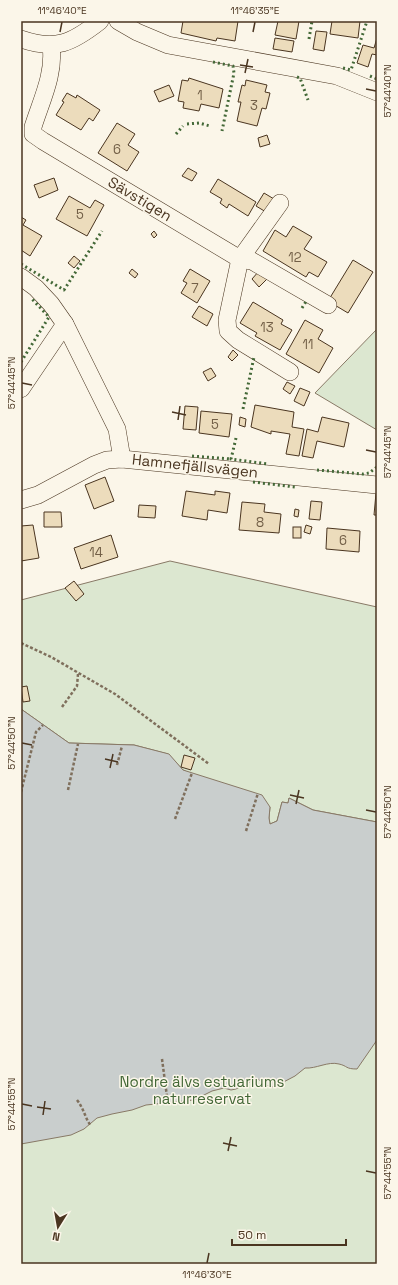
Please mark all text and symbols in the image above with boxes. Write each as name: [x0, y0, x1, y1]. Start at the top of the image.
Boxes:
text: 11°46'40"E: [37, 4, 87, 17]
text: 11°46'35"E: [231, 4, 280, 17]
text: 57°44'40"N: [381, 64, 394, 118]
house number: 1: [197, 87, 203, 104]
house number: 3: [250, 97, 258, 114]
house number: 6: [113, 141, 121, 158]
street label: Sävstigen: [105, 172, 176, 225]
house number: 5: [76, 206, 84, 223]
house number: 12: [288, 249, 302, 266]
house number: 7: [191, 280, 199, 297]
house number: 13: [260, 319, 274, 336]
house number: 11: [303, 336, 313, 353]
text: 57°44'45"N: [5, 357, 18, 409]
house number: 5: [211, 416, 219, 433]
text: 57°44'45"N: [381, 426, 394, 478]
street label: Hamnefjällsvägen: [131, 449, 259, 482]
house number: 8: [256, 514, 264, 531]
house number: 6: [339, 532, 347, 549]
house number: 14: [89, 544, 103, 561]
text: 57°44'50"N: [5, 716, 18, 770]
text: 57°44'50"N: [381, 785, 394, 839]
park label: Nordre älvs estuariums naturreservat: [120, 1072, 285, 1108]
text: 57°44'55"N: [5, 1078, 18, 1130]
text: 57°44'55"N: [381, 1147, 394, 1199]
north arrow: [38, 1207, 78, 1247]
scale bar: [232, 1221, 346, 1247]
text: 50 m: [238, 1227, 266, 1243]
text: N: [51, 1229, 61, 1244]
text: 11°46'30"E: [182, 1268, 232, 1281]

